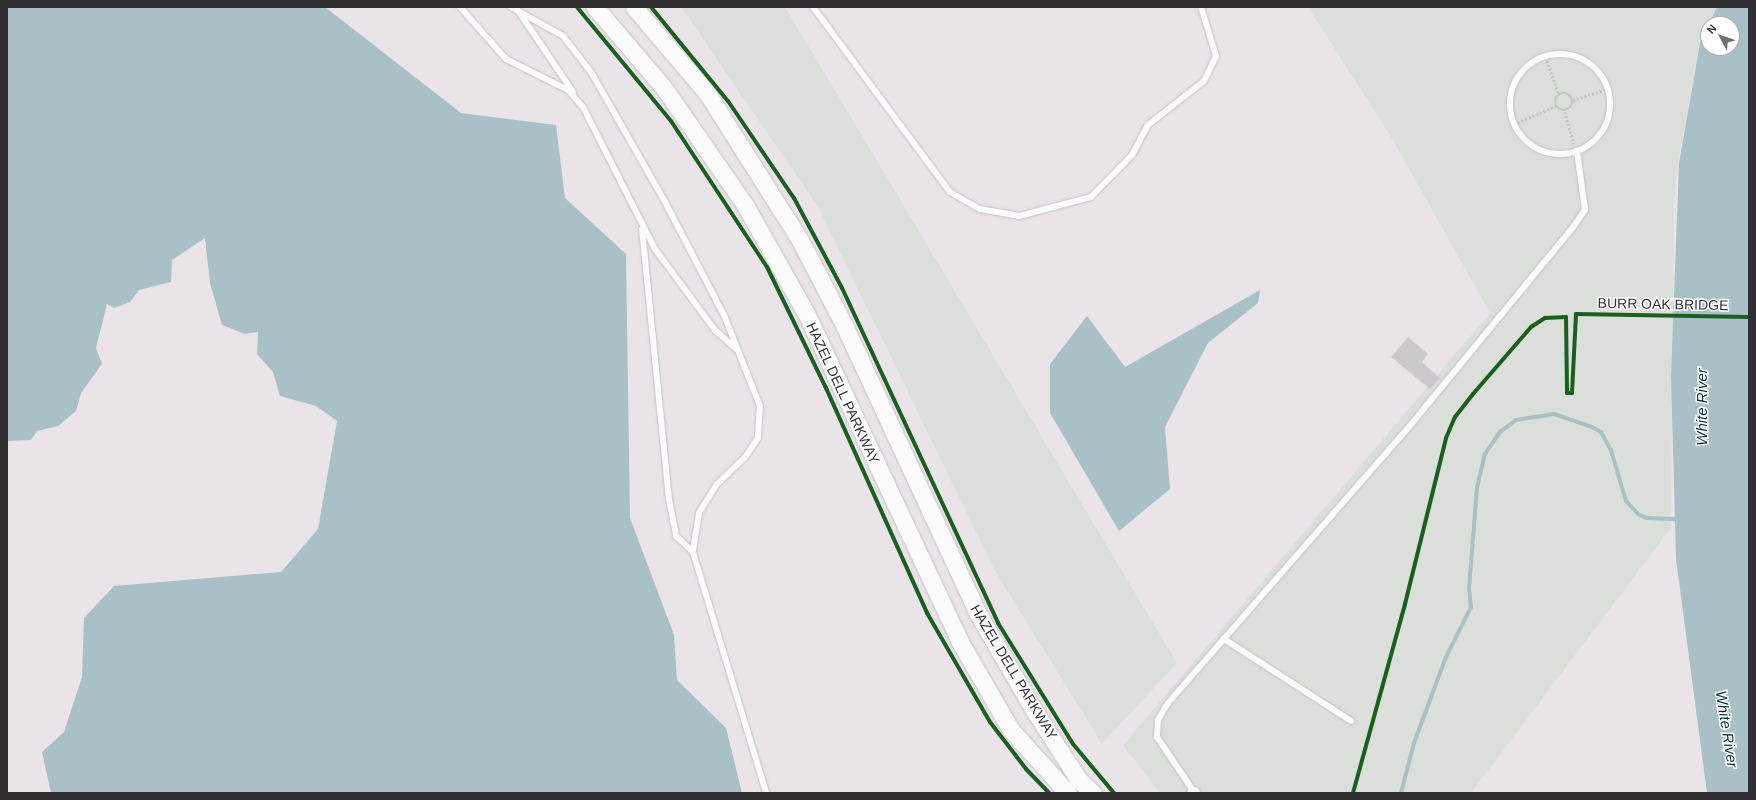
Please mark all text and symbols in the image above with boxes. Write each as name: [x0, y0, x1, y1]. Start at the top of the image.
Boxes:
north arrow: [1700, 16, 1740, 56]
text: N: [1704, 22, 1719, 36]
street label: BURR OAK BRIDGE: [1598, 294, 1728, 314]
street label: HAZEL DELL PARKWAY: [803, 319, 883, 467]
water label: White River: [1693, 368, 1711, 446]
street label: HAZEL DELL PARKWAY: [967, 601, 1061, 743]
water label: White River: [1712, 689, 1742, 769]

